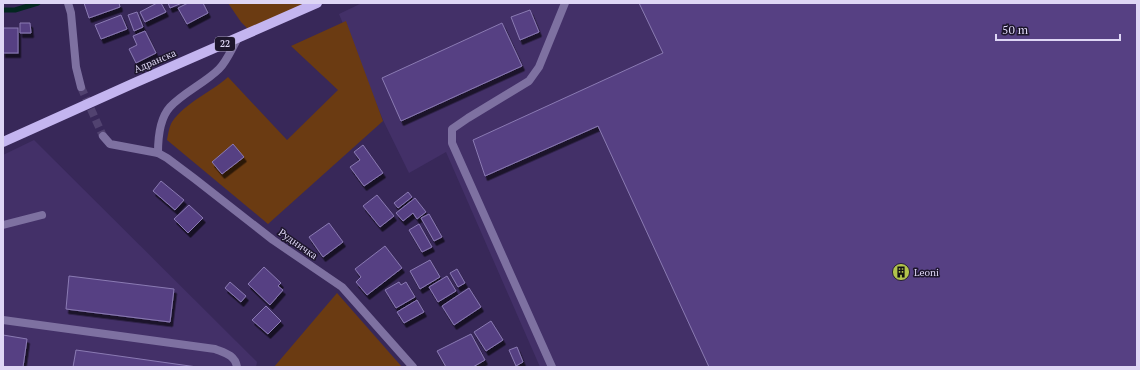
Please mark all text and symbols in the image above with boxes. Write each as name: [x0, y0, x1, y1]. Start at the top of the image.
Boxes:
scale bar: [996, 16, 1120, 42]
text: 50 m: [1002, 22, 1029, 37]
road number: 22: [215, 37, 235, 51]
street label: Адранска: [132, 46, 178, 76]
street label: Рудничка: [276, 226, 320, 262]
building icon: Leoni: [891, 262, 911, 282]
place label: Leoni: [914, 266, 939, 279]

